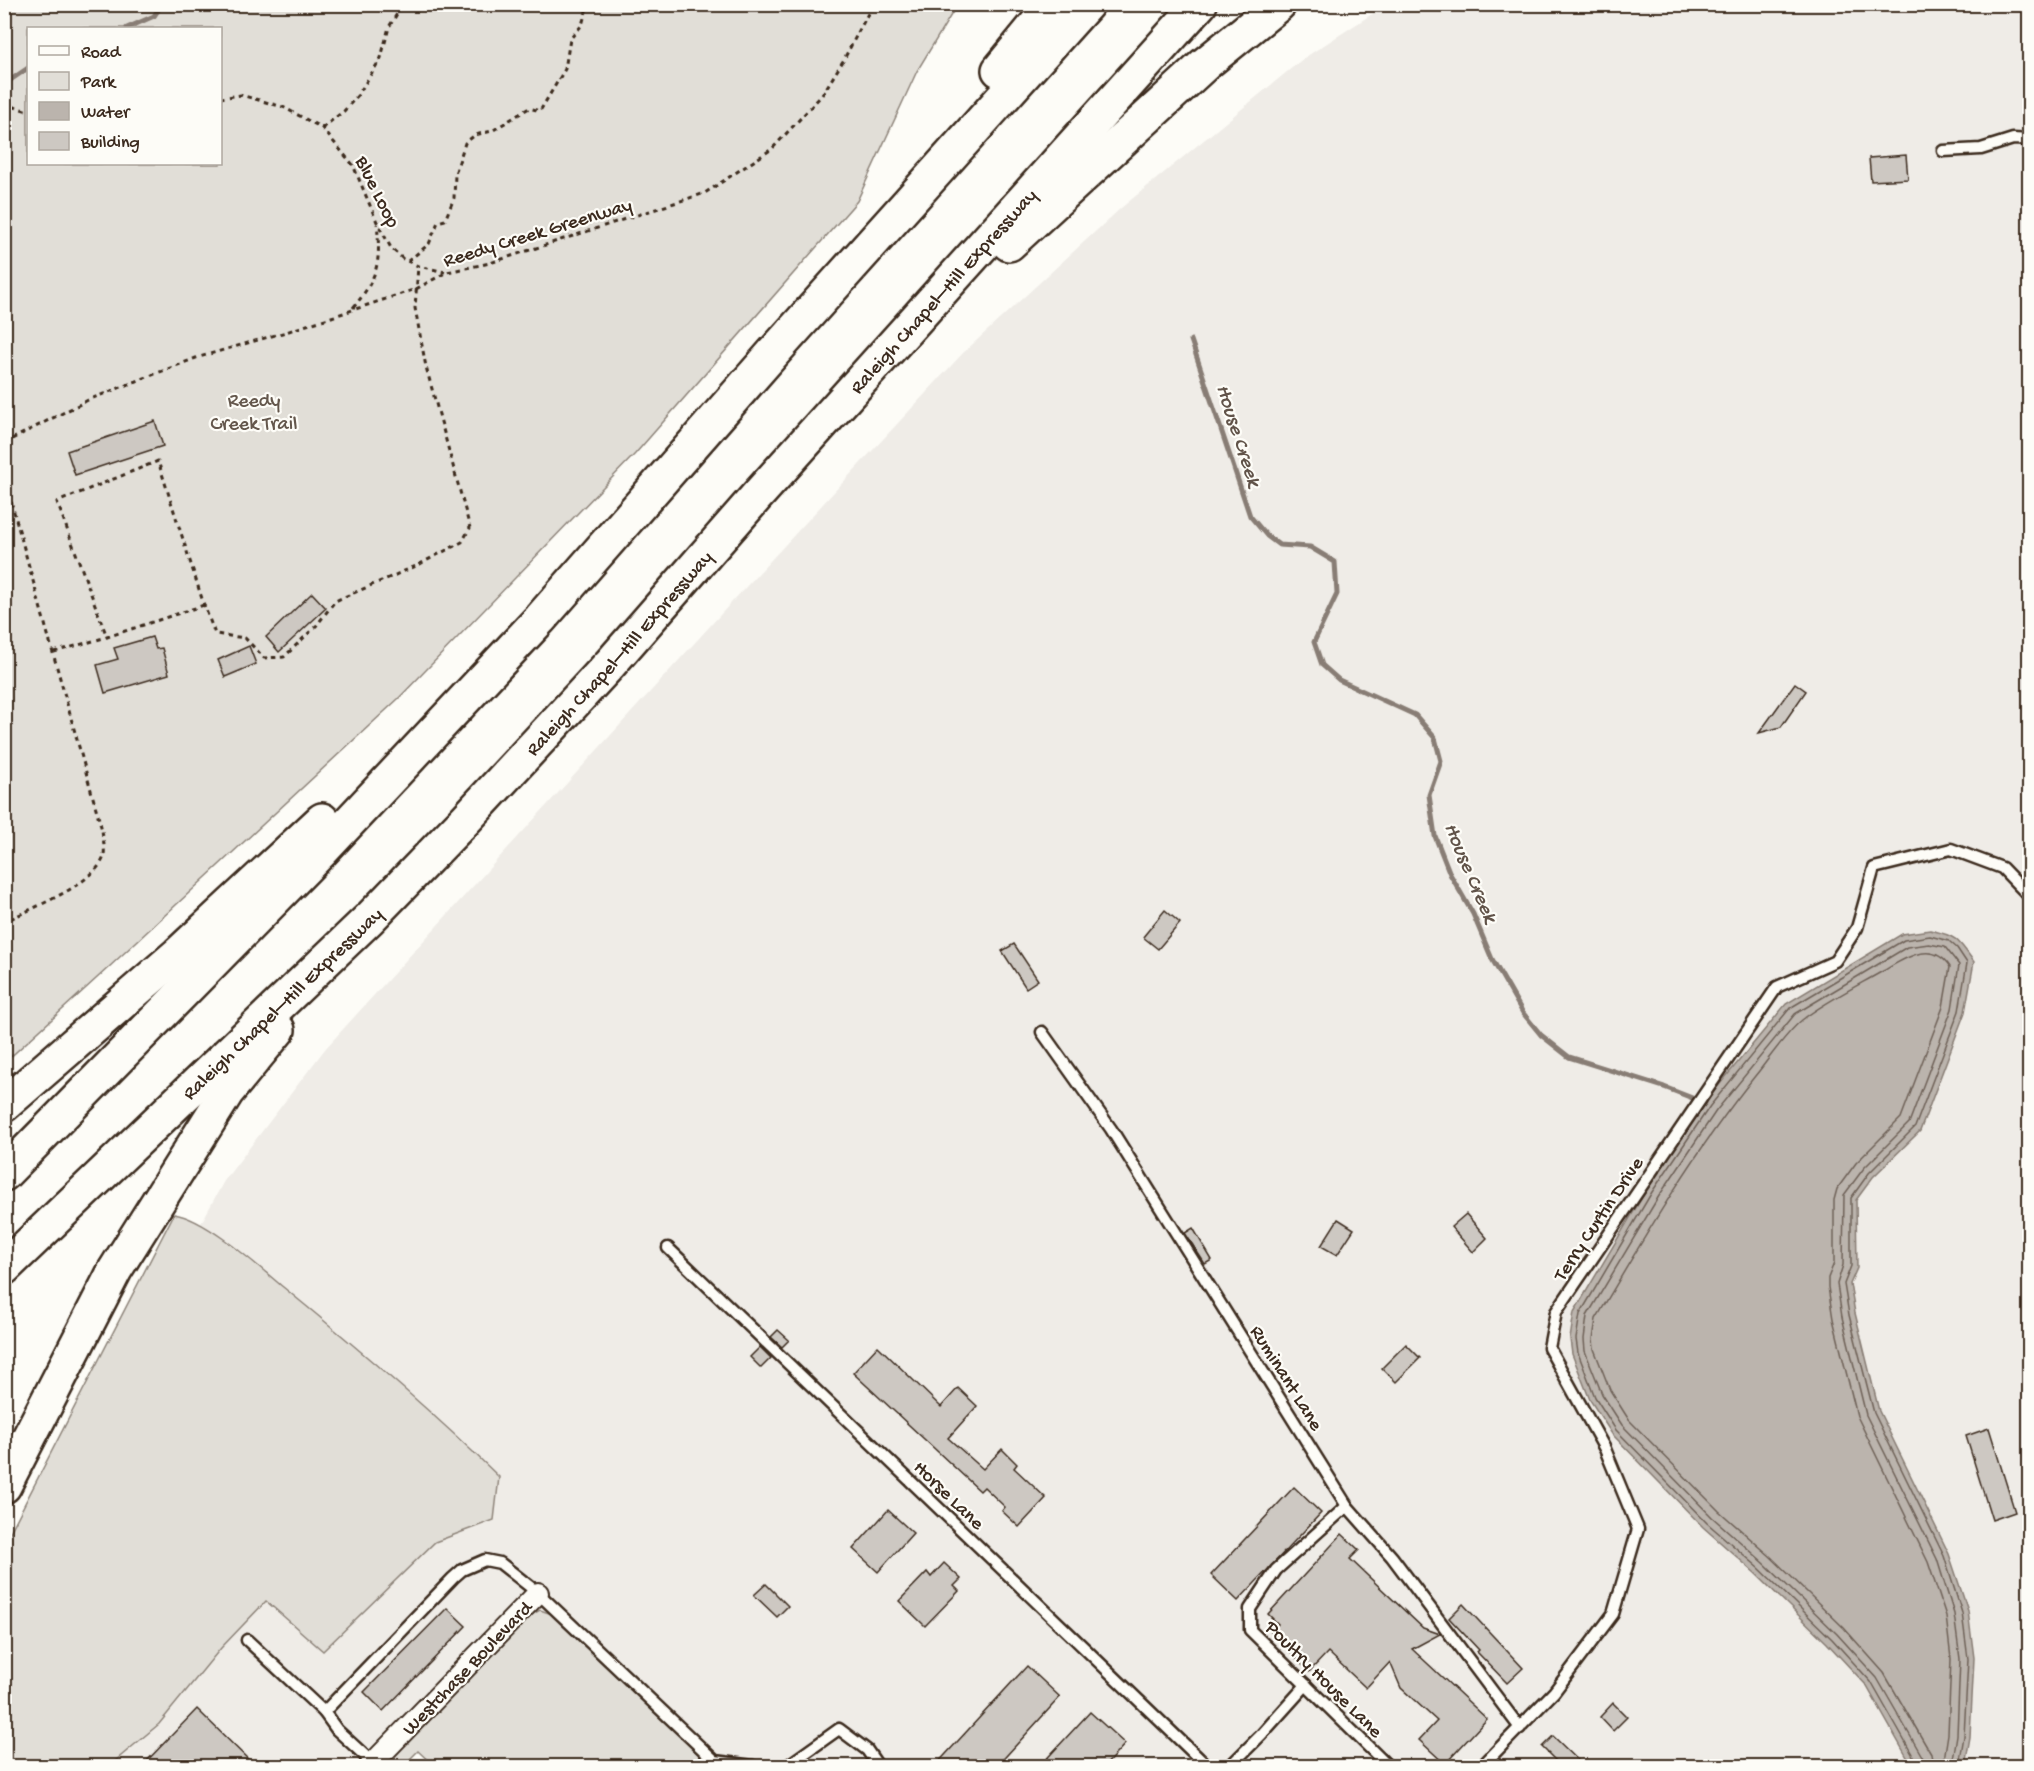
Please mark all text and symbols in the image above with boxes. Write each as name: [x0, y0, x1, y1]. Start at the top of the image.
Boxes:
legend: [27, 27, 222, 165]
text: Road: [81, 43, 122, 64]
text: Park: [80, 73, 117, 94]
text: Water: [81, 103, 131, 124]
text: Building: [80, 133, 140, 154]
street label: Blue Loop: [348, 152, 403, 232]
street label: Raleigh Chapel–Hill Expressway: [847, 185, 1043, 400]
street label: Reedy Creek Greenway: [441, 195, 635, 274]
water label: House Creek: [1208, 382, 1266, 493]
park label: Reedy Creek Trail: [211, 391, 297, 437]
street label: Raleigh Chapel–Hill Expressway: [523, 547, 719, 762]
water label: House Creek: [1437, 820, 1502, 930]
street label: Raleigh Chapel–Hill Expressway: [179, 904, 389, 1106]
street label: Terry Curtin Drive: [1549, 1153, 1650, 1287]
street label: Ruminant Lane: [1244, 1322, 1327, 1436]
street label: Horse Lane: [907, 1457, 988, 1536]
street label: Westchase Boulevard: [399, 1596, 540, 1741]
street label: Poultry House Lane: [1258, 1616, 1387, 1745]

